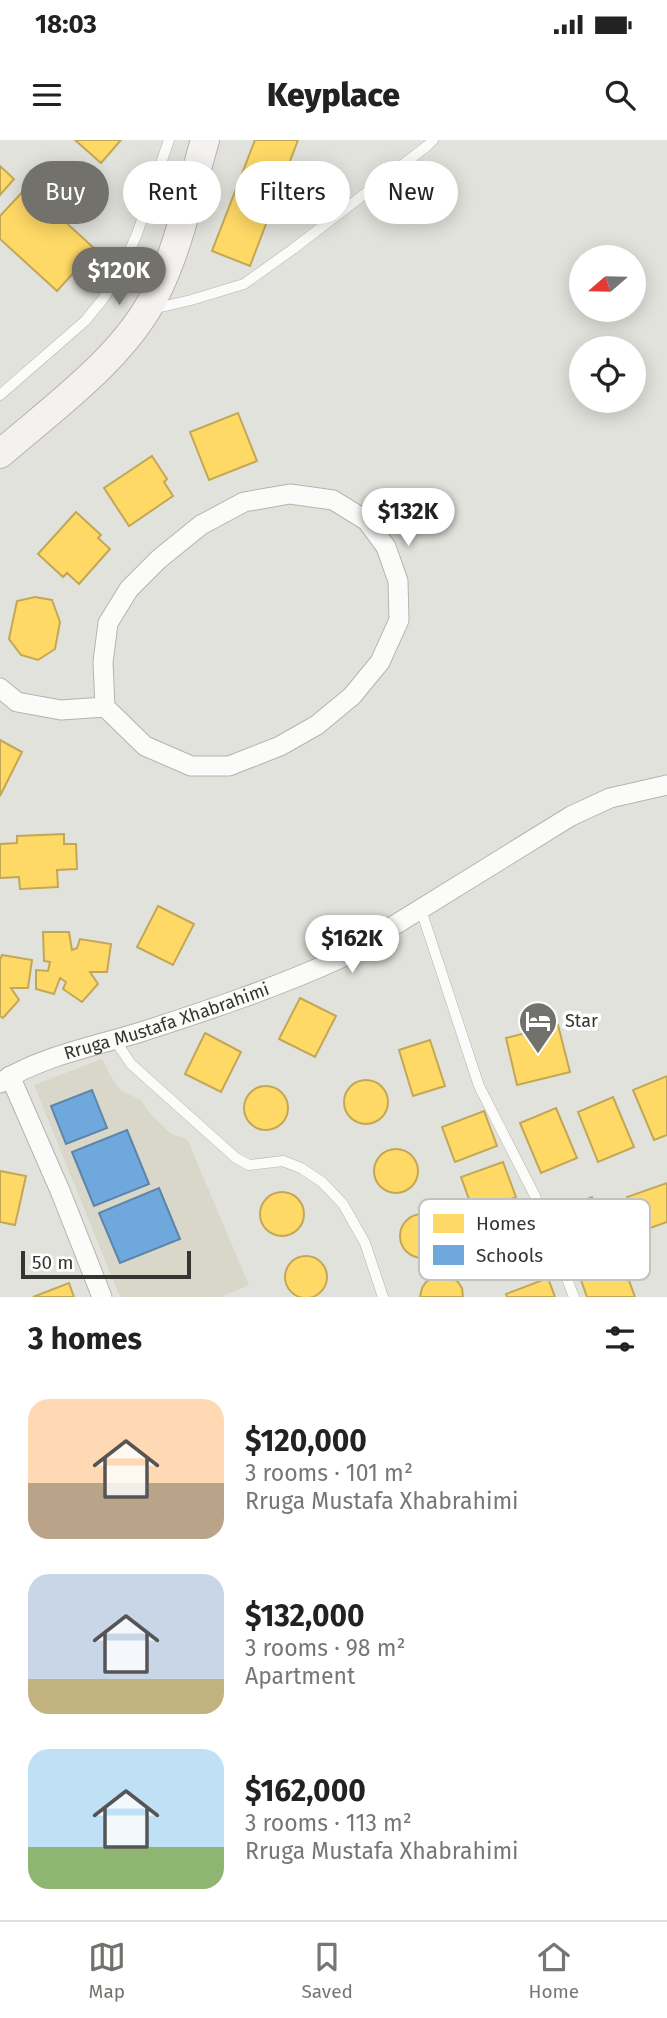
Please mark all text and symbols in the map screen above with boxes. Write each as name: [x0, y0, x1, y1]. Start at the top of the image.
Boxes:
text: 18:03: [35, 9, 97, 40]
icon: menu: [28, 76, 66, 114]
text: Keyplace: [267, 76, 400, 114]
icon: search: [601, 76, 639, 114]
chip: Buy: [21, 161, 109, 224]
chip: Rent: [123, 161, 221, 224]
chip: Filters: [235, 161, 350, 224]
chip: New: [364, 161, 458, 224]
north arrow: [569, 245, 646, 322]
map controls: [569, 245, 646, 413]
pin: $120K: [70, 248, 168, 307]
text: $120K: [88, 256, 150, 284]
button: locate: [569, 336, 646, 413]
pin: $132K: [359, 488, 457, 548]
text: $132K: [378, 497, 438, 525]
pin: $162K: [303, 916, 401, 975]
text: $162K: [321, 924, 383, 952]
street label: Rruga Mustafa Xhabrahimi: [61, 978, 272, 1065]
hotel icon: Star: [517, 1000, 559, 1055]
place label: Star: [565, 1010, 598, 1032]
legend: [419, 1199, 650, 1280]
text: Homes: [476, 1212, 536, 1235]
text: Schools: [476, 1244, 543, 1267]
scale bar: [21, 1248, 191, 1280]
text: 50 m: [32, 1251, 73, 1274]
icon: filters: [601, 1320, 639, 1358]
text: 3 homes: [28, 1321, 142, 1357]
text: $120,000: [245, 1423, 367, 1459]
icon: home: [84, 1427, 168, 1511]
text: 3 rooms · 101 m²: [245, 1459, 413, 1487]
text: Rruga Mustafa Xhabrahimi: [245, 1487, 519, 1515]
text: $132,000: [245, 1598, 365, 1634]
icon: home: [84, 1602, 168, 1686]
text: 3 rooms · 98 m²: [245, 1634, 405, 1662]
text: Apartment: [245, 1662, 355, 1690]
text: $162,000: [245, 1773, 366, 1809]
icon: home: [84, 1777, 168, 1861]
text: 3 rooms · 113 m²: [245, 1809, 412, 1837]
text: Rruga Mustafa Xhabrahimi: [245, 1837, 519, 1865]
tab: Map: [88, 1938, 126, 2003]
tab: Saved: [301, 1938, 353, 2003]
tab: Home: [529, 1938, 579, 2003]

